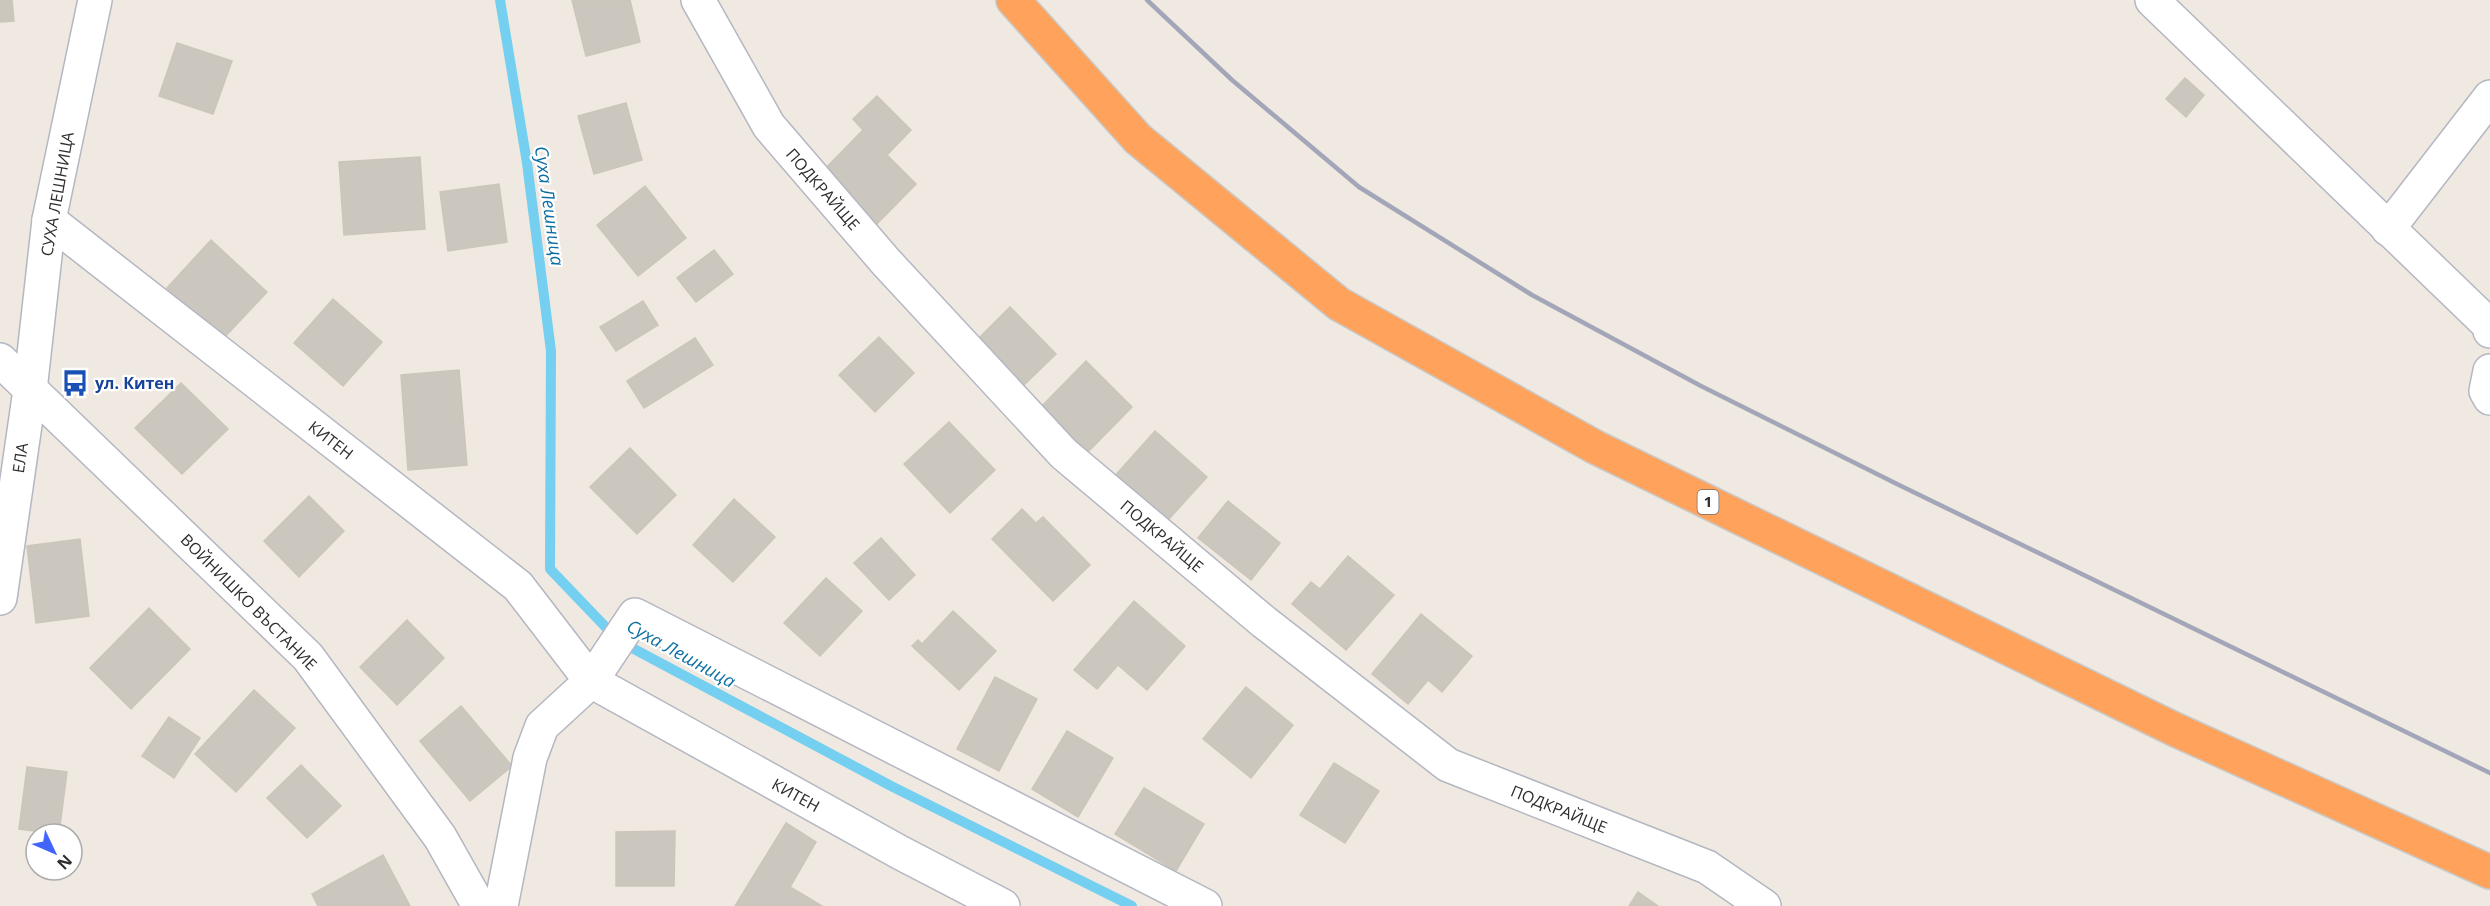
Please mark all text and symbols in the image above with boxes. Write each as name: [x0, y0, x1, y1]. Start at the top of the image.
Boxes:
street label: СУХА ЛЕШНИЦА: [35, 129, 79, 258]
street label: ПОДКРАЙЩЕ: [781, 143, 865, 235]
water label: Суха Лешница: [530, 144, 570, 267]
bus stop icon: ул. Китен: [60, 368, 90, 398]
place label: ул. Китен: [95, 372, 174, 394]
street label: КИТЕН: [304, 416, 358, 464]
street label: ЕЛА: [7, 441, 33, 475]
road number: 1: [1698, 490, 1718, 514]
street label: ПОДКРАЙЩЕ: [1116, 495, 1208, 577]
street label: ВОЙНИШКО ВЪСТАНИЕ: [176, 529, 322, 675]
water label: Суха Лешница: [623, 613, 740, 693]
street label: КИТЕН: [768, 773, 824, 817]
street label: ПОДКРАЙЩЕ: [1508, 780, 1610, 838]
north arrow: [24, 822, 84, 882]
text: N: [52, 850, 77, 875]

